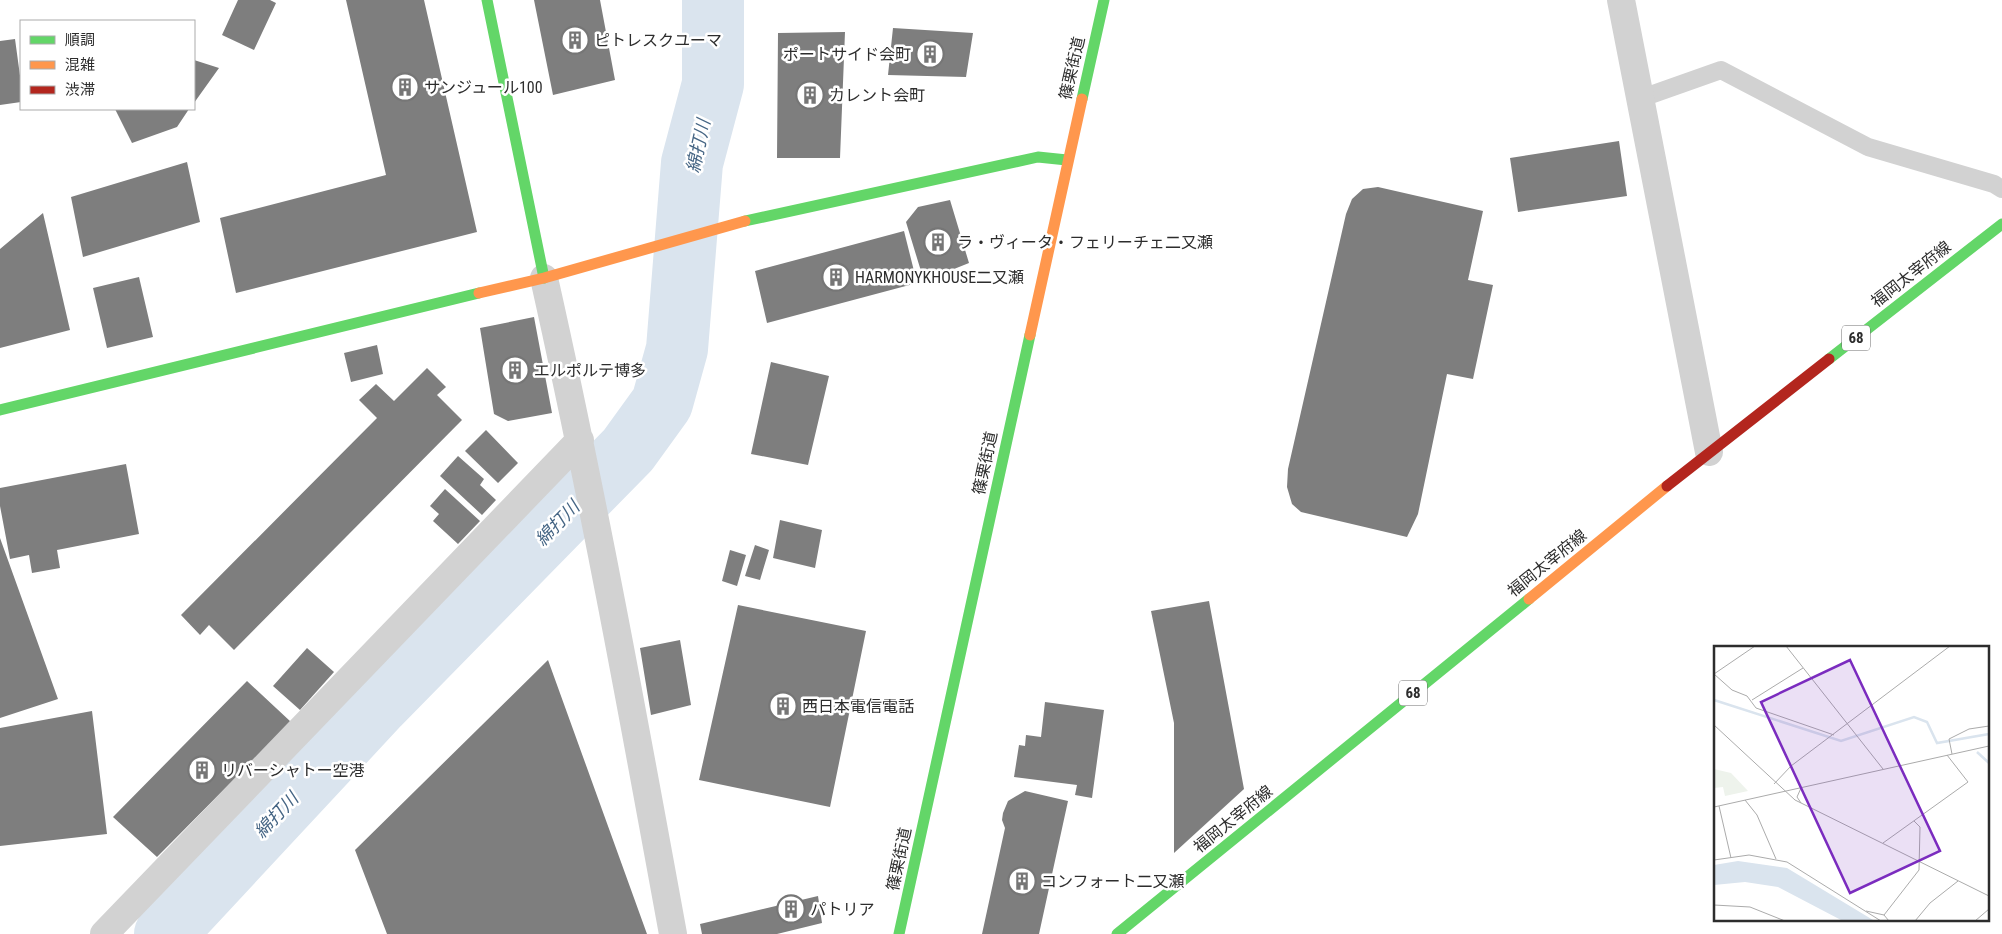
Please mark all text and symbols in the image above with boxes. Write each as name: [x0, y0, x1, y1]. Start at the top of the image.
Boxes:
legend: [20, 20, 195, 110]
building icon: ピトレスクユーマ: [560, 25, 590, 55]
text: 順調: [65, 31, 95, 49]
place label: ピトレスクユーマ: [594, 31, 722, 50]
street label: 篠栗街道: [1056, 35, 1088, 101]
building icon: ポートサイド会町: [915, 39, 945, 69]
place label: ポートサイド会町: [783, 45, 911, 64]
text: 混雑: [65, 56, 95, 74]
building icon: サンジュール100: [390, 72, 420, 102]
place label: サンジュール100: [424, 78, 543, 97]
building icon: カレント会町: [795, 80, 825, 110]
text: 渋滞: [65, 81, 95, 99]
place label: カレント会町: [829, 86, 925, 105]
water label: 綿打川: [682, 115, 714, 175]
building icon: ラ・ヴィータ・フェリーチェ二又瀬: [923, 227, 953, 257]
place label: ラ・ヴィータ・フェリーチェ二又瀬: [957, 233, 1213, 252]
street label: 福岡太宰府線: [1867, 237, 1955, 311]
building icon: HARMONYKHOUSE二又瀬: [821, 262, 851, 292]
place label: HARMONYKHOUSE二又瀬: [855, 268, 1024, 287]
road number: 68: [1842, 326, 1870, 350]
building icon: エルポルテ博多: [500, 355, 530, 385]
place label: エルポルテ博多: [534, 361, 646, 380]
street label: 篠栗街道: [969, 430, 1001, 496]
water label: 綿打川: [531, 495, 585, 550]
street label: 福岡太宰府線: [1504, 525, 1590, 601]
inset map: [1714, 646, 1990, 922]
road number: 68: [1399, 680, 1427, 706]
building icon: 西日本電信電話: [768, 691, 798, 721]
place label: 西日本電信電話: [802, 697, 914, 716]
building icon: リバーシャトー空港: [187, 755, 217, 785]
place label: リバーシャトー空港: [221, 761, 365, 780]
street label: 福岡太宰府線: [1190, 781, 1276, 857]
water label: 綿打川: [250, 787, 303, 842]
street label: 篠栗街道: [883, 826, 915, 892]
building icon: コンフォート二又瀬: [1007, 866, 1037, 896]
place label: コンフォート二又瀬: [1041, 872, 1185, 891]
building icon: パトリア: [776, 894, 806, 924]
place label: パトリア: [810, 900, 874, 919]

